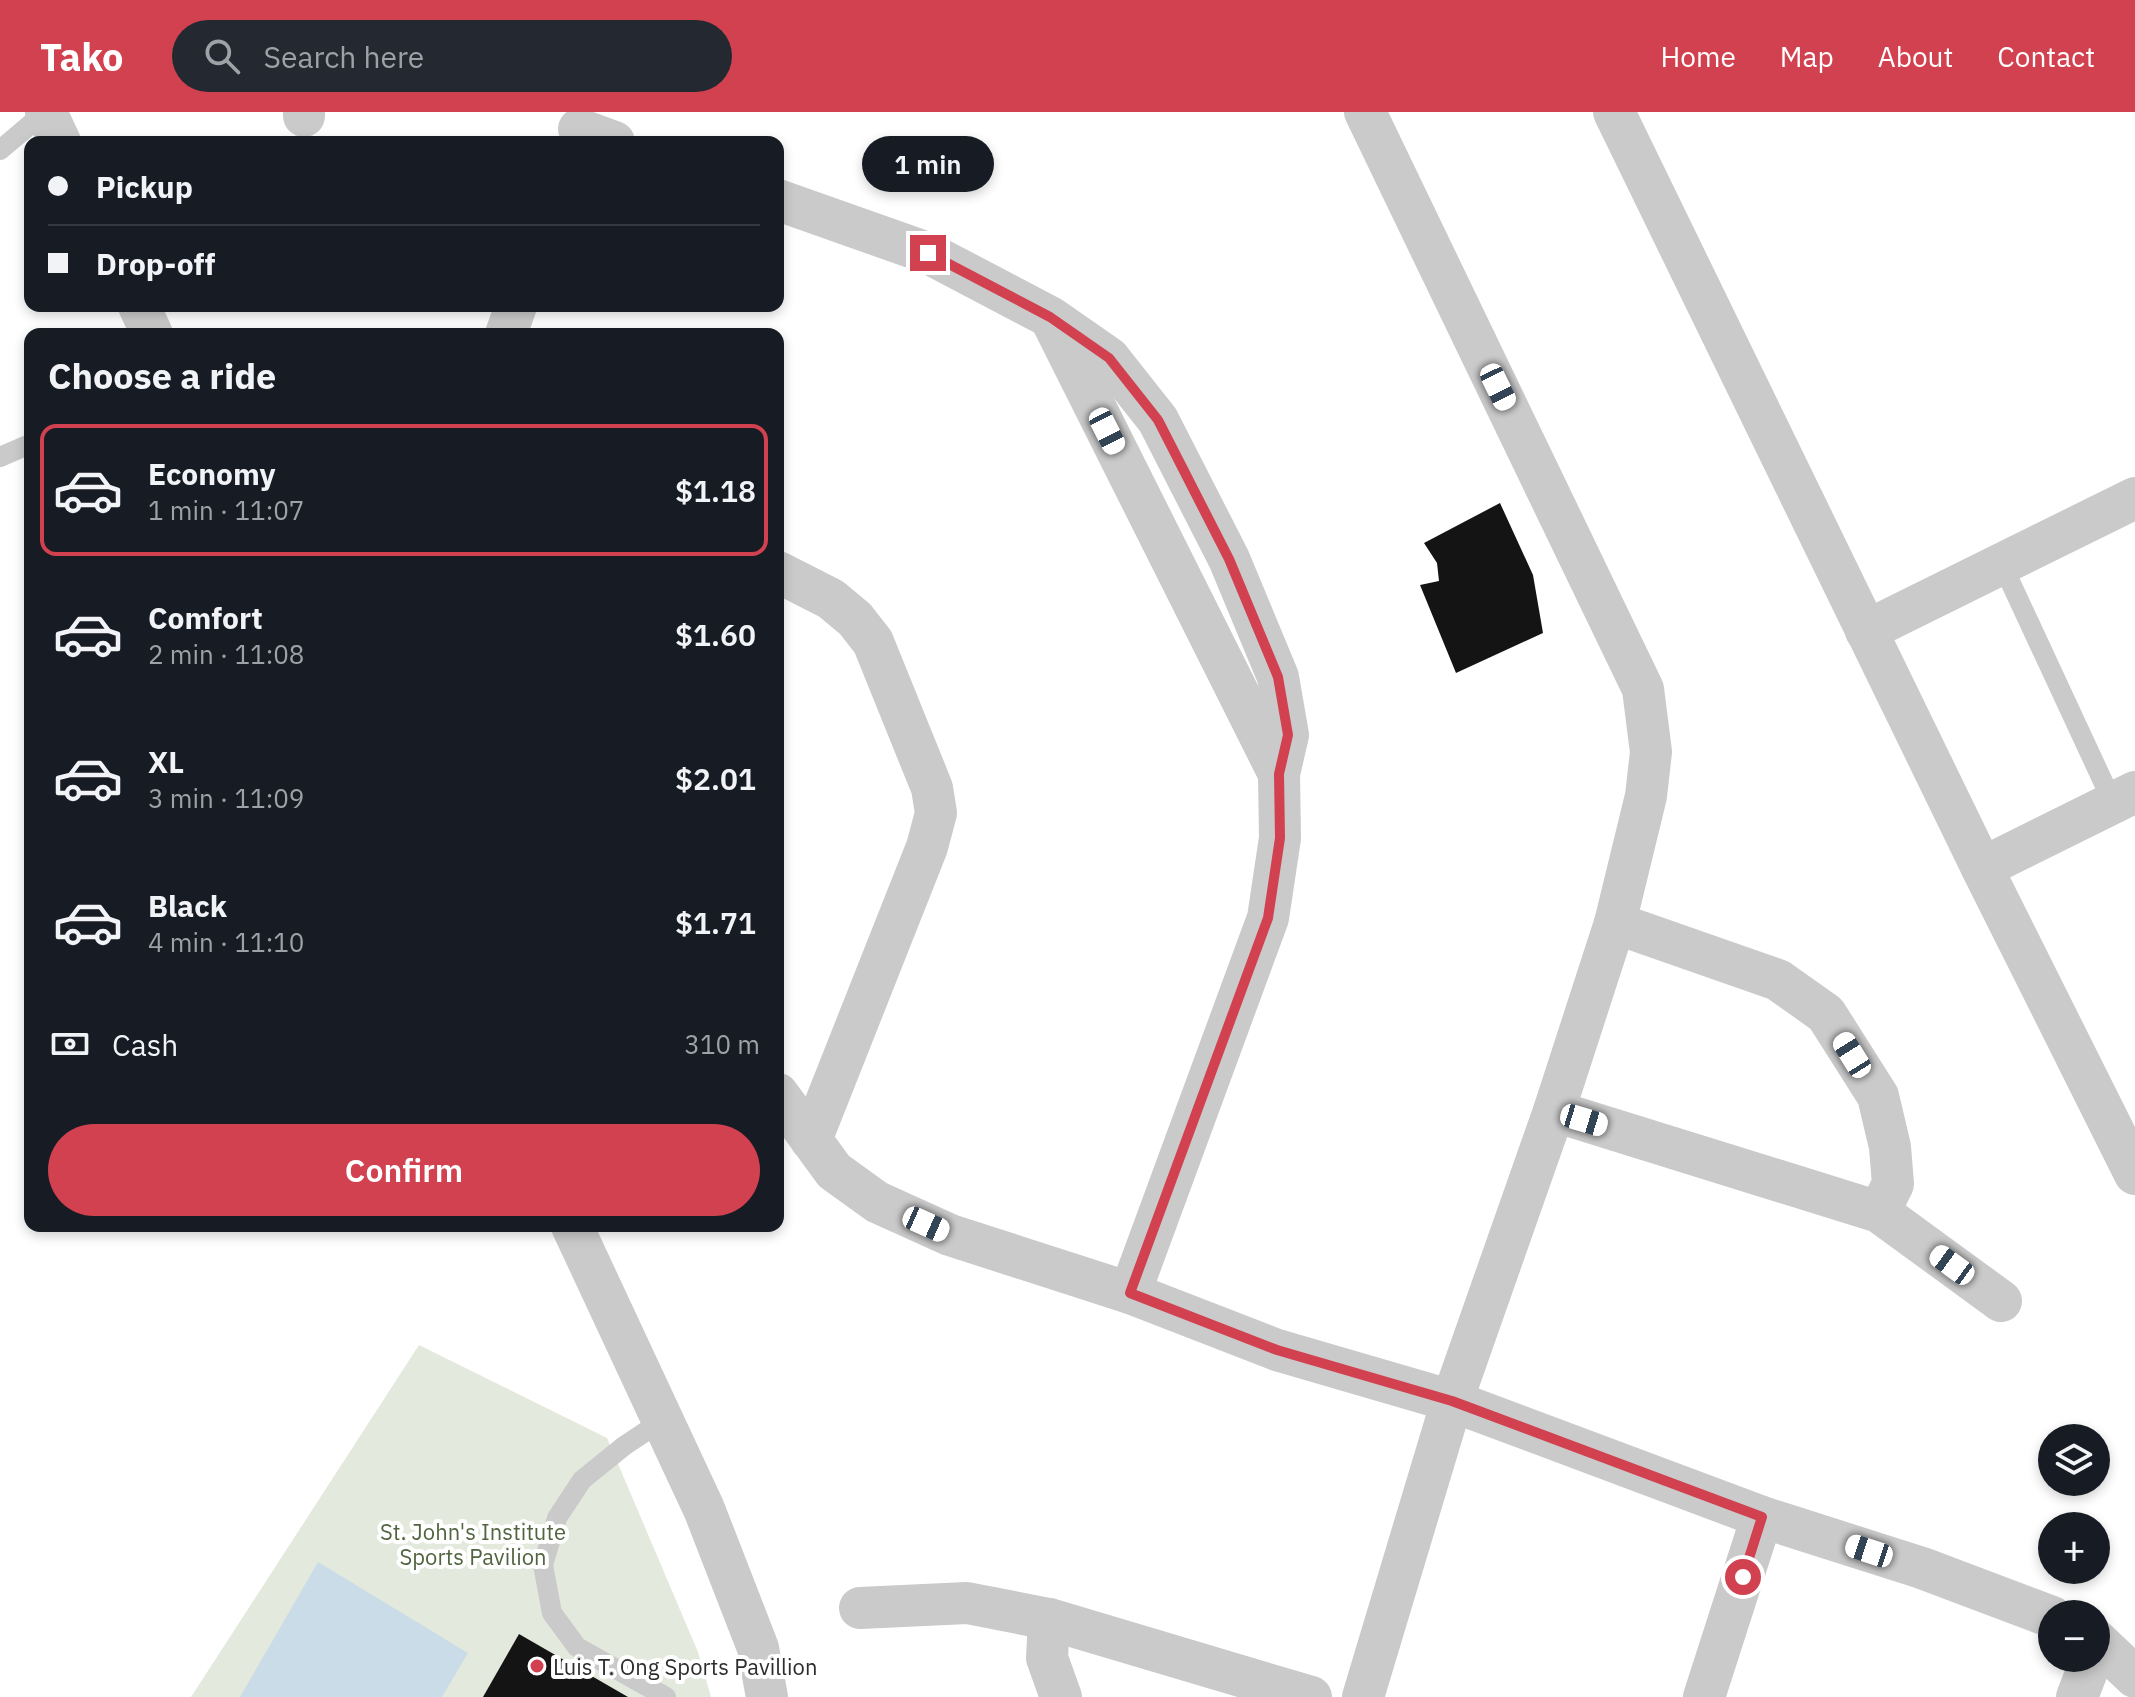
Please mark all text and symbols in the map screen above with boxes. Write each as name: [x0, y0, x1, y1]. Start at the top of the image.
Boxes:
search box: [172, 20, 732, 92]
text: Tako: [40, 32, 124, 81]
icon: search: [200, 34, 244, 78]
text: Search here: [264, 37, 424, 76]
text: Home: [1660, 38, 1736, 75]
text: Map: [1780, 38, 1834, 75]
text: About: [1878, 38, 1953, 75]
text: Contact: [1997, 38, 2095, 75]
callout: 1 min: [862, 137, 994, 193]
text: 1 min: [894, 147, 962, 181]
text: Pickup: [96, 167, 193, 206]
route end: [910, 235, 946, 271]
text: Drop-off: [96, 244, 215, 283]
text: Choose a ride: [48, 352, 276, 399]
car: [1477, 360, 1519, 414]
car: [1085, 404, 1129, 458]
icon: car: [52, 454, 124, 526]
text: Economy: [148, 454, 276, 493]
text: $1.18: [675, 471, 756, 510]
text: 1 min · 11:07: [148, 493, 304, 527]
icon: car: [52, 598, 124, 670]
text: Comfort: [148, 598, 263, 637]
text: $1.60: [675, 615, 756, 654]
text: 2 min · 11:08: [148, 637, 304, 671]
icon: car: [52, 742, 124, 814]
text: XL: [148, 742, 184, 781]
text: $2.01: [675, 759, 756, 798]
text: 3 min · 11:09: [148, 781, 304, 815]
icon: car: [52, 886, 124, 958]
text: Black: [148, 886, 227, 925]
text: $1.71: [675, 903, 756, 942]
text: 4 min · 11:10: [148, 925, 304, 959]
icon: cash: [48, 1022, 92, 1066]
text: Cash: [112, 1025, 178, 1064]
text: 310 m: [684, 1027, 760, 1061]
car: [1829, 1028, 1875, 1082]
car: [1558, 1102, 1610, 1138]
button: Confirm: [48, 1124, 760, 1216]
car: [899, 1203, 953, 1245]
car: [1926, 1241, 1978, 1289]
map controls: [2038, 1424, 2110, 1672]
button: layers: [2038, 1424, 2110, 1496]
button: +: [2038, 1512, 2110, 1584]
park label: St. John's Institute Sports Pavilion: [380, 1517, 566, 1571]
car: [1842, 1532, 1896, 1570]
route start: [1725, 1559, 1761, 1595]
button: −: [2038, 1600, 2110, 1672]
place label: Luis T. Ong Sports Pavillion: [553, 1652, 817, 1681]
marker: Luis T. Ong Sports Pavillion: [528, 1657, 546, 1675]

